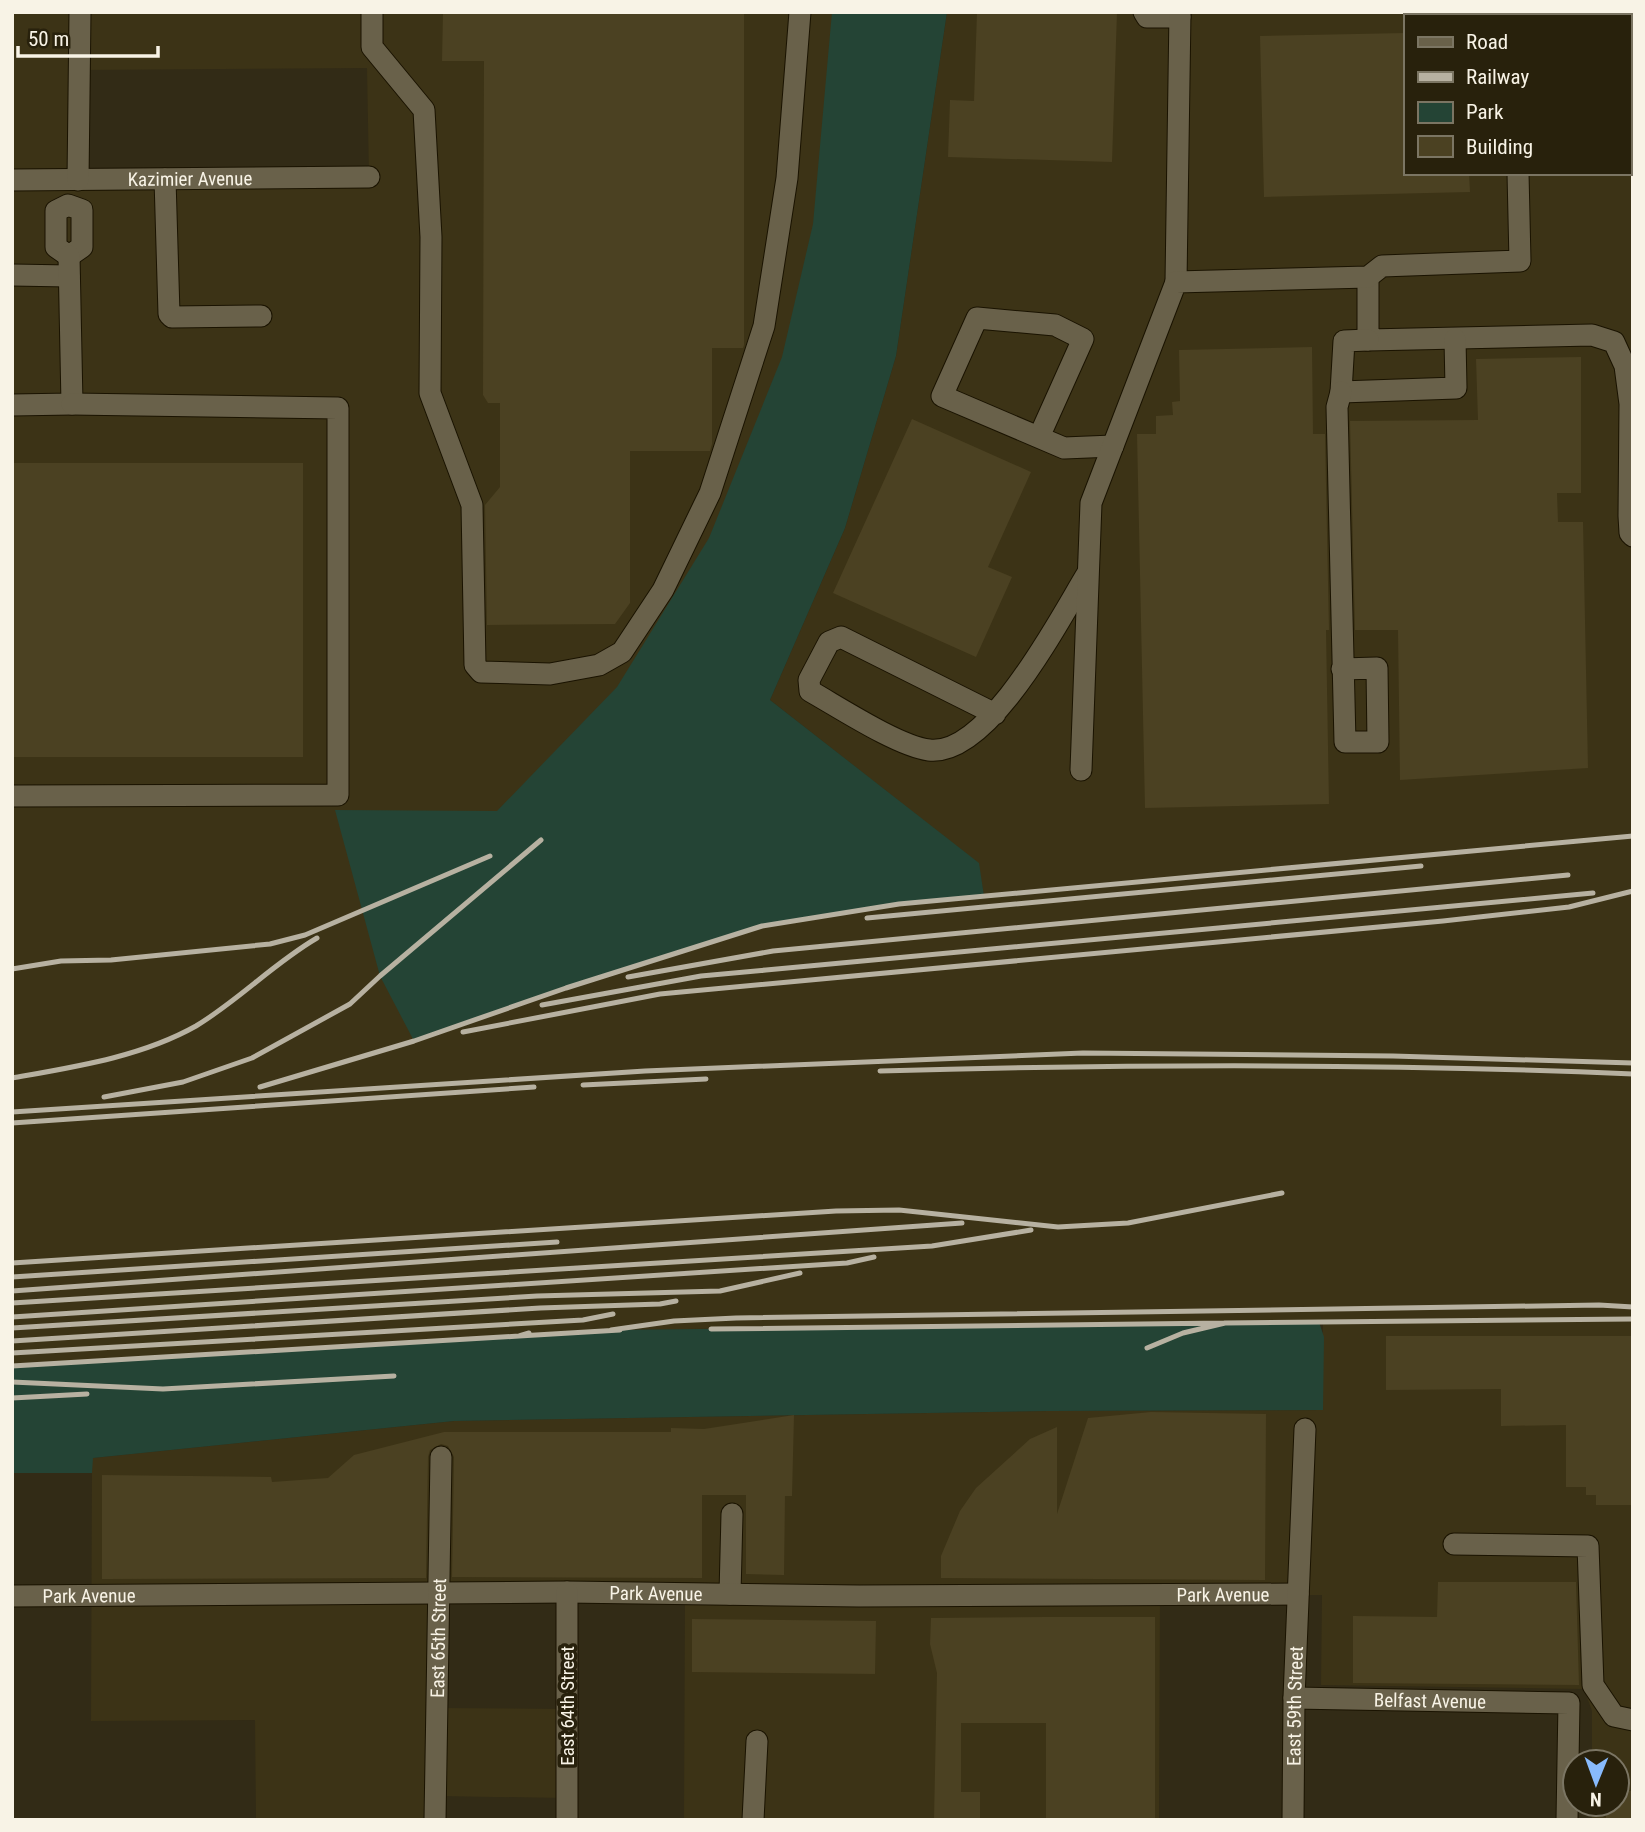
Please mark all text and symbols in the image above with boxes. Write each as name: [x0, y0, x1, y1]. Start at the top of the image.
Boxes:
scale bar: [18, 14, 158, 58]
legend: [1404, 14, 1631, 175]
text: 50 m: [28, 27, 69, 51]
text: Road: [1466, 30, 1508, 54]
text: Railway: [1466, 65, 1529, 89]
text: Park: [1466, 100, 1504, 124]
text: Building: [1466, 135, 1533, 159]
street label: Kazimier Avenue: [128, 166, 253, 191]
street label: East 65th Street: [426, 1578, 450, 1698]
street label: Park Avenue: [609, 1581, 703, 1605]
street label: Park Avenue: [1176, 1583, 1270, 1606]
street label: Park Avenue: [42, 1584, 136, 1607]
street label: East 64th Street: [556, 1646, 579, 1766]
street label: East 59th Street: [1282, 1646, 1308, 1766]
street label: Belfast Avenue: [1374, 1688, 1486, 1713]
north arrow: [1561, 1748, 1631, 1818]
text: N: [1590, 1788, 1602, 1811]

